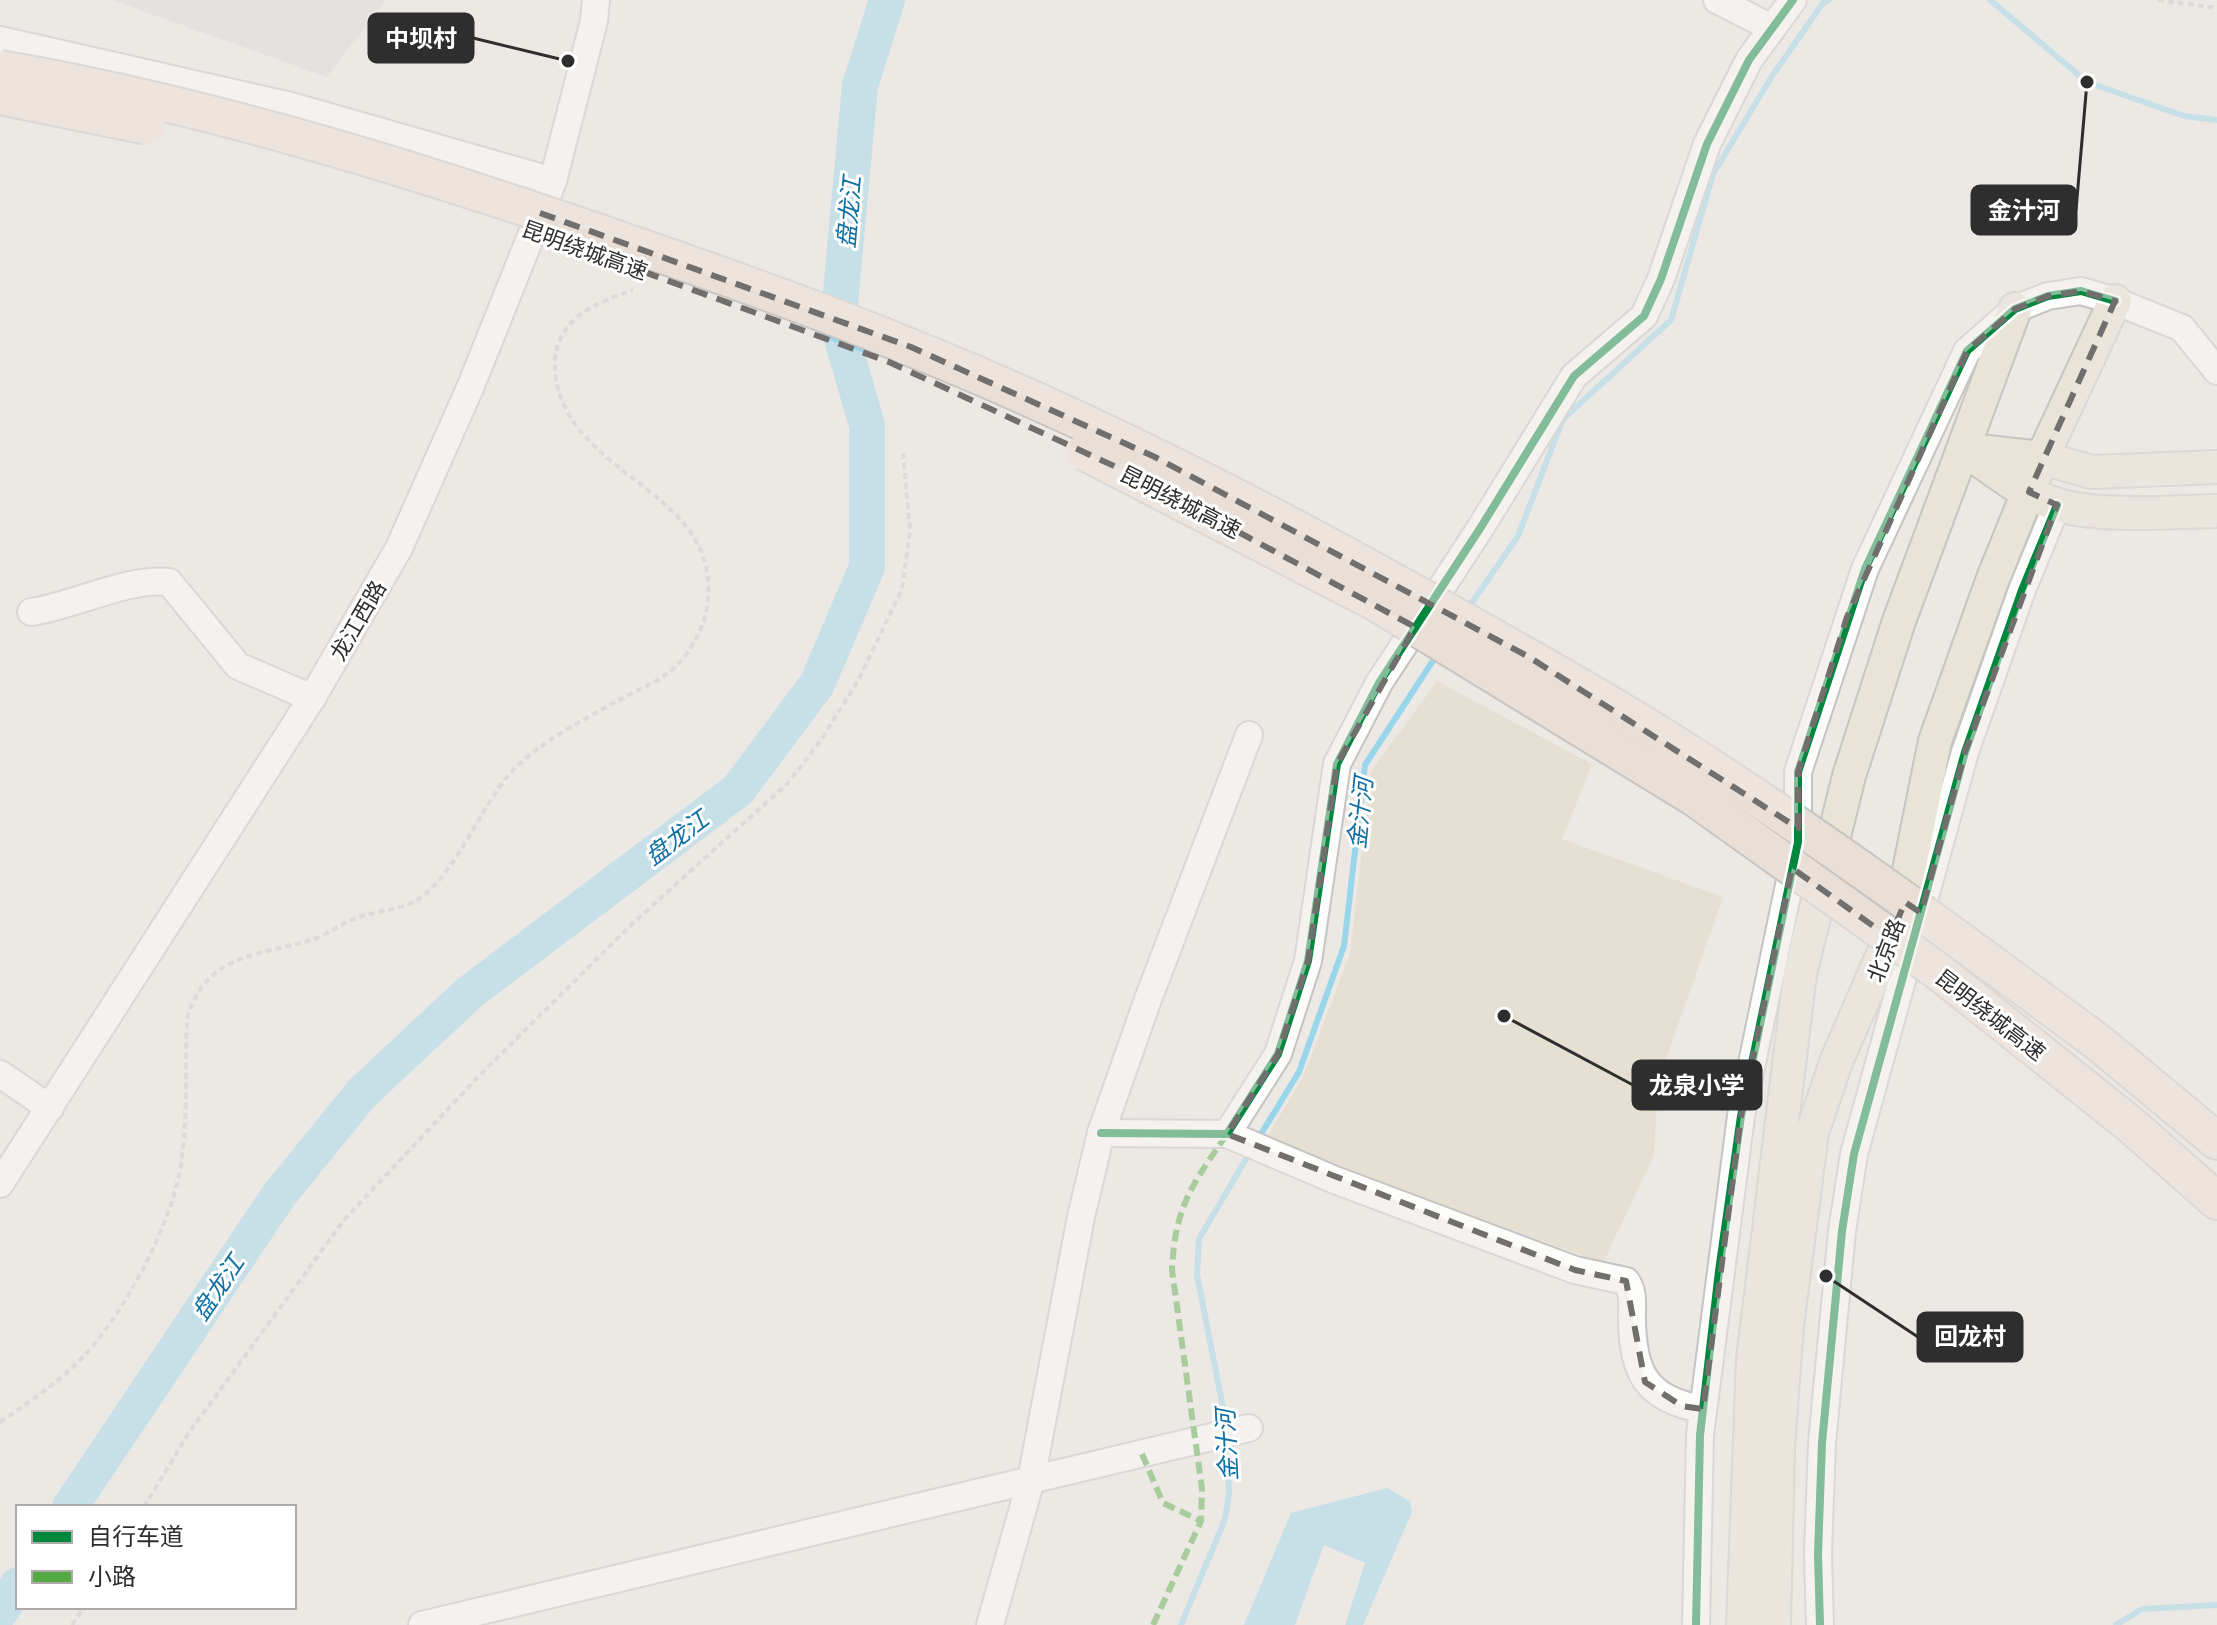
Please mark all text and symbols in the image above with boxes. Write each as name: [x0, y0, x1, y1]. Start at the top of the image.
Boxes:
callout: 中坝村: [369, 14, 473, 62]
text: 中坝村: [385, 21, 457, 54]
water label: 盘龙江: [828, 172, 868, 249]
callout: 金汁河: [1972, 186, 2076, 234]
text: 金汁河: [1988, 193, 2060, 226]
street label: 昆明绕城高速: [518, 212, 652, 286]
street label: 昆明绕城高速: [1115, 458, 1247, 544]
street label: 龙江西路: [322, 574, 392, 666]
water label: 金汁河: [1339, 771, 1380, 851]
water label: 盘龙江: [637, 800, 717, 872]
street label: 北京路: [1859, 914, 1911, 986]
street label: 昆明绕城高速: [1930, 962, 2052, 1066]
callout: 龙泉小学: [1633, 1061, 1761, 1109]
text: 龙泉小学: [1649, 1068, 1745, 1101]
water label: 盘龙江: [183, 1245, 252, 1326]
callout: 回龙村: [1918, 1313, 2022, 1361]
text: 回龙村: [1934, 1319, 2006, 1352]
water label: 金汁河: [1207, 1404, 1244, 1482]
legend: [16, 1505, 296, 1609]
text: 自行车道: [88, 1519, 184, 1552]
text: 小路: [88, 1559, 136, 1592]

